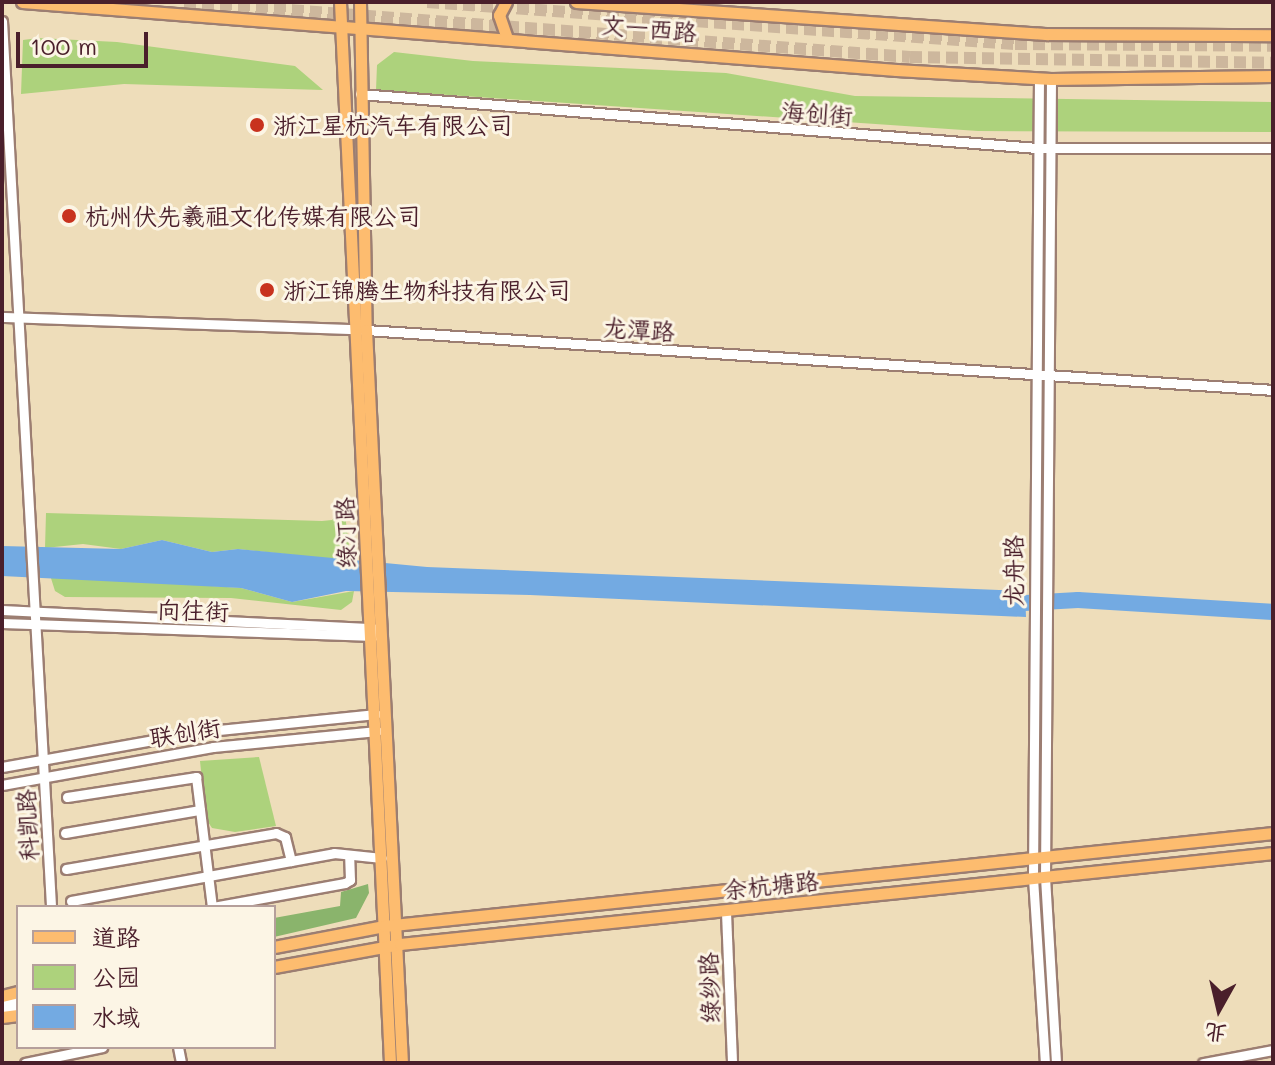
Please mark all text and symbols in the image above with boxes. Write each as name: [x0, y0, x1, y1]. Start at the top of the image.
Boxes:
street label: 文一西路: [600, 9, 698, 47]
scale bar: [20, 16, 152, 66]
text: 100 m: [30, 30, 97, 61]
street label: 海创街: [780, 96, 854, 130]
place label: 浙江星杭汽车有限公司: [273, 111, 513, 139]
marker: 浙江星杭汽车有限公司: [248, 116, 266, 134]
place label: 杭州伏先羲祖文化传媒有限公司: [85, 202, 421, 230]
marker: 杭州伏先羲祖文化传媒有限公司: [60, 207, 78, 225]
place label: 浙江锦腾生物科技有限公司: [283, 276, 571, 304]
marker: 浙江锦腾生物科技有限公司: [258, 281, 276, 299]
street label: 龙潭路: [602, 312, 676, 346]
street label: 绿汀路: [329, 497, 361, 569]
street label: 龙舟路: [999, 535, 1027, 607]
street label: 向往街: [157, 594, 229, 626]
street label: 联创街: [147, 712, 223, 752]
street label: 科凯路: [11, 788, 43, 862]
street label: 余杭塘路: [722, 866, 820, 904]
legend: [16, 905, 276, 1049]
text: 道路: [92, 921, 140, 952]
street label: 绿纱路: [693, 952, 725, 1024]
text: 公园: [92, 961, 140, 992]
north arrow: [1179, 969, 1259, 1049]
text: 水域: [92, 1001, 140, 1032]
text: 北: [1203, 1017, 1229, 1049]

